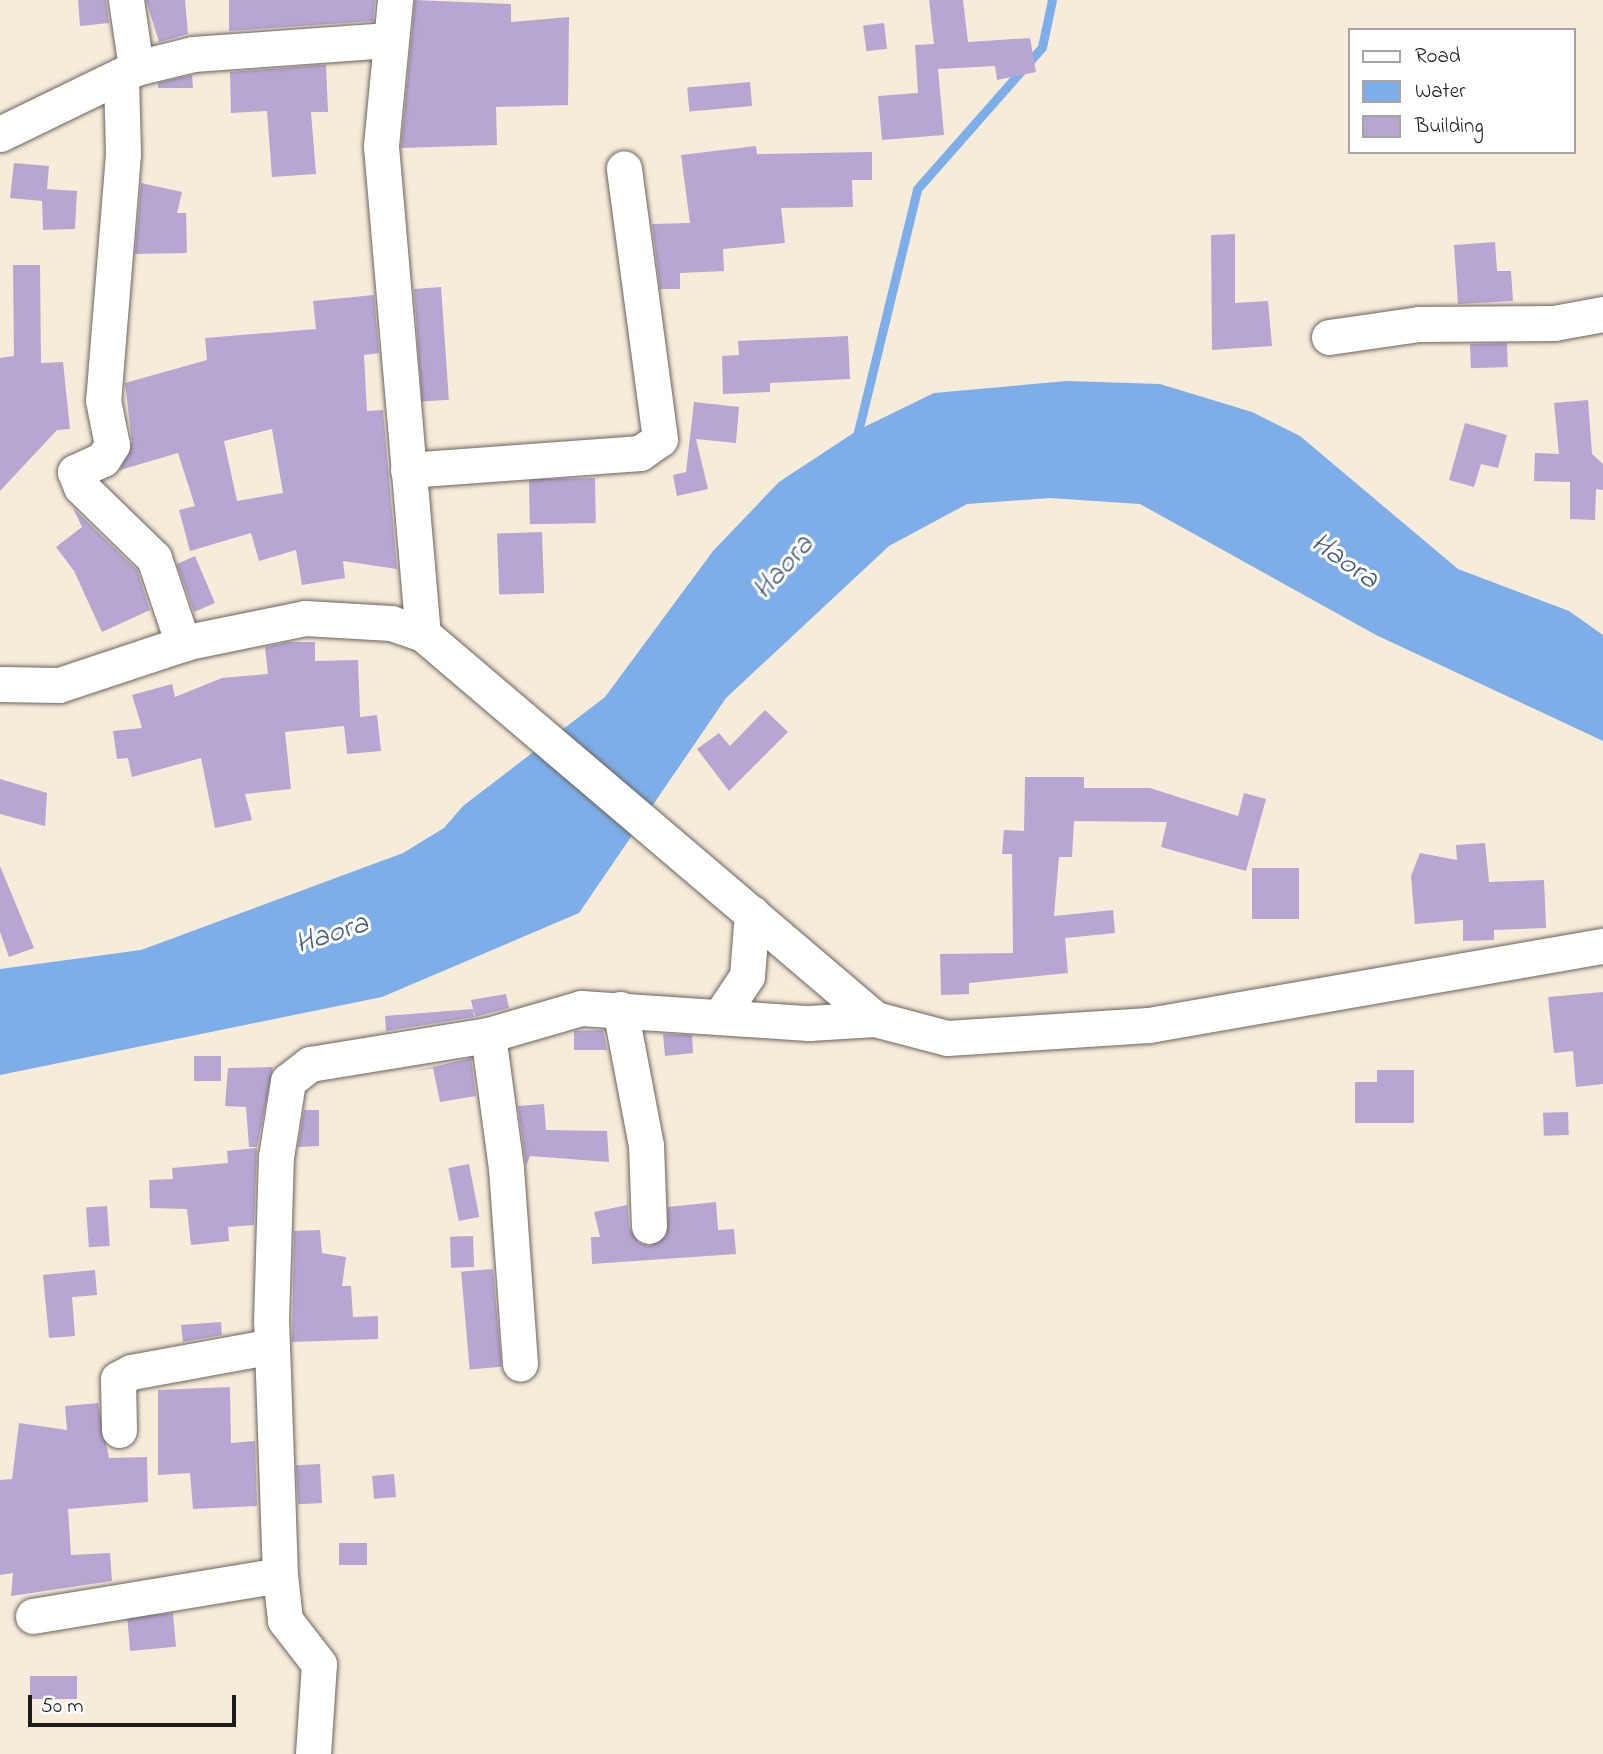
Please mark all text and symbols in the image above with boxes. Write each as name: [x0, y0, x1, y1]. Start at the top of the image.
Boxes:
legend: [1348, 28, 1575, 154]
text: Road: [1415, 42, 1461, 72]
text: Water: [1415, 77, 1466, 107]
text: Building: [1415, 112, 1484, 142]
water label: Haora: [1303, 526, 1385, 598]
water label: Haora: [746, 528, 822, 608]
water label: Haora: [291, 906, 373, 964]
scale bar: [32, 1680, 240, 1724]
text: 50 m: [41, 1692, 84, 1722]

